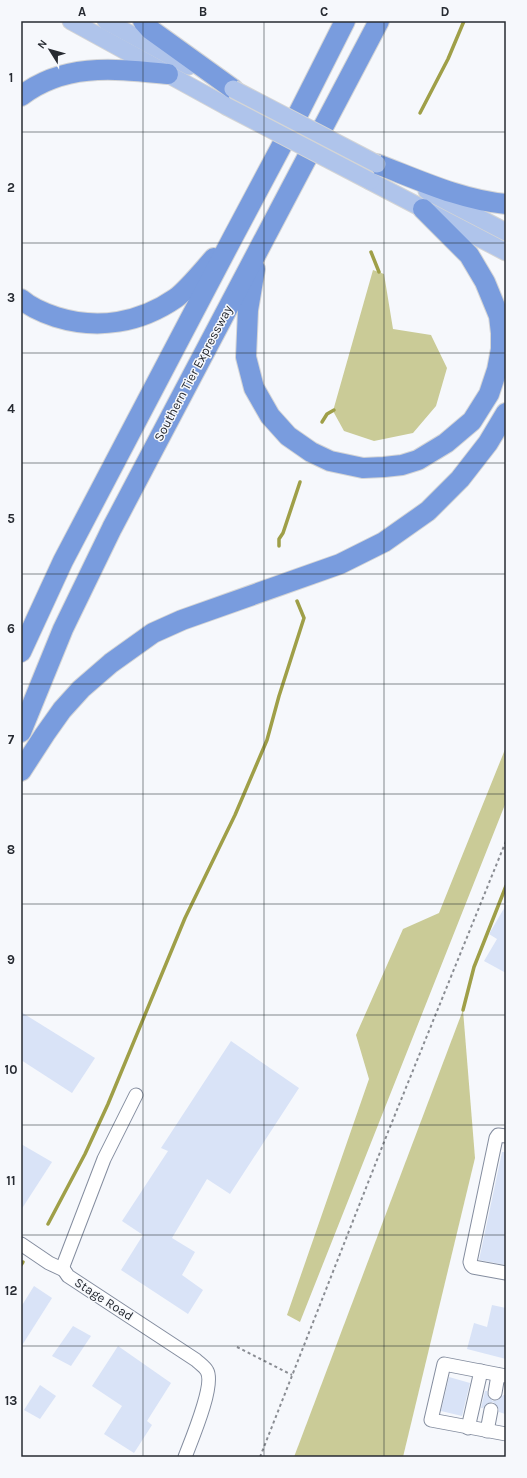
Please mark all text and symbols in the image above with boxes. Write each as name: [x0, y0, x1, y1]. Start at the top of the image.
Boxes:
text: A: [78, 4, 86, 19]
text: B: [199, 4, 207, 19]
text: C: [320, 4, 328, 19]
text: D: [441, 4, 450, 19]
north arrow: [30, 30, 70, 70]
text: N: [35, 37, 50, 51]
text: 1: [9, 70, 13, 85]
text: 2: [7, 180, 15, 195]
text: 3: [7, 290, 15, 305]
street label: Southern Tier Expressway: [151, 302, 235, 444]
text: 4: [7, 401, 15, 416]
text: 5: [7, 511, 15, 526]
text: 6: [7, 621, 15, 636]
text: 7: [8, 732, 15, 747]
text: 8: [7, 842, 15, 857]
text: 9: [7, 952, 15, 967]
text: 10: [5, 1062, 17, 1077]
text: 11: [6, 1173, 16, 1188]
street label: Stage Road: [72, 1274, 136, 1324]
text: 12: [5, 1283, 17, 1298]
text: 13: [5, 1393, 17, 1408]

